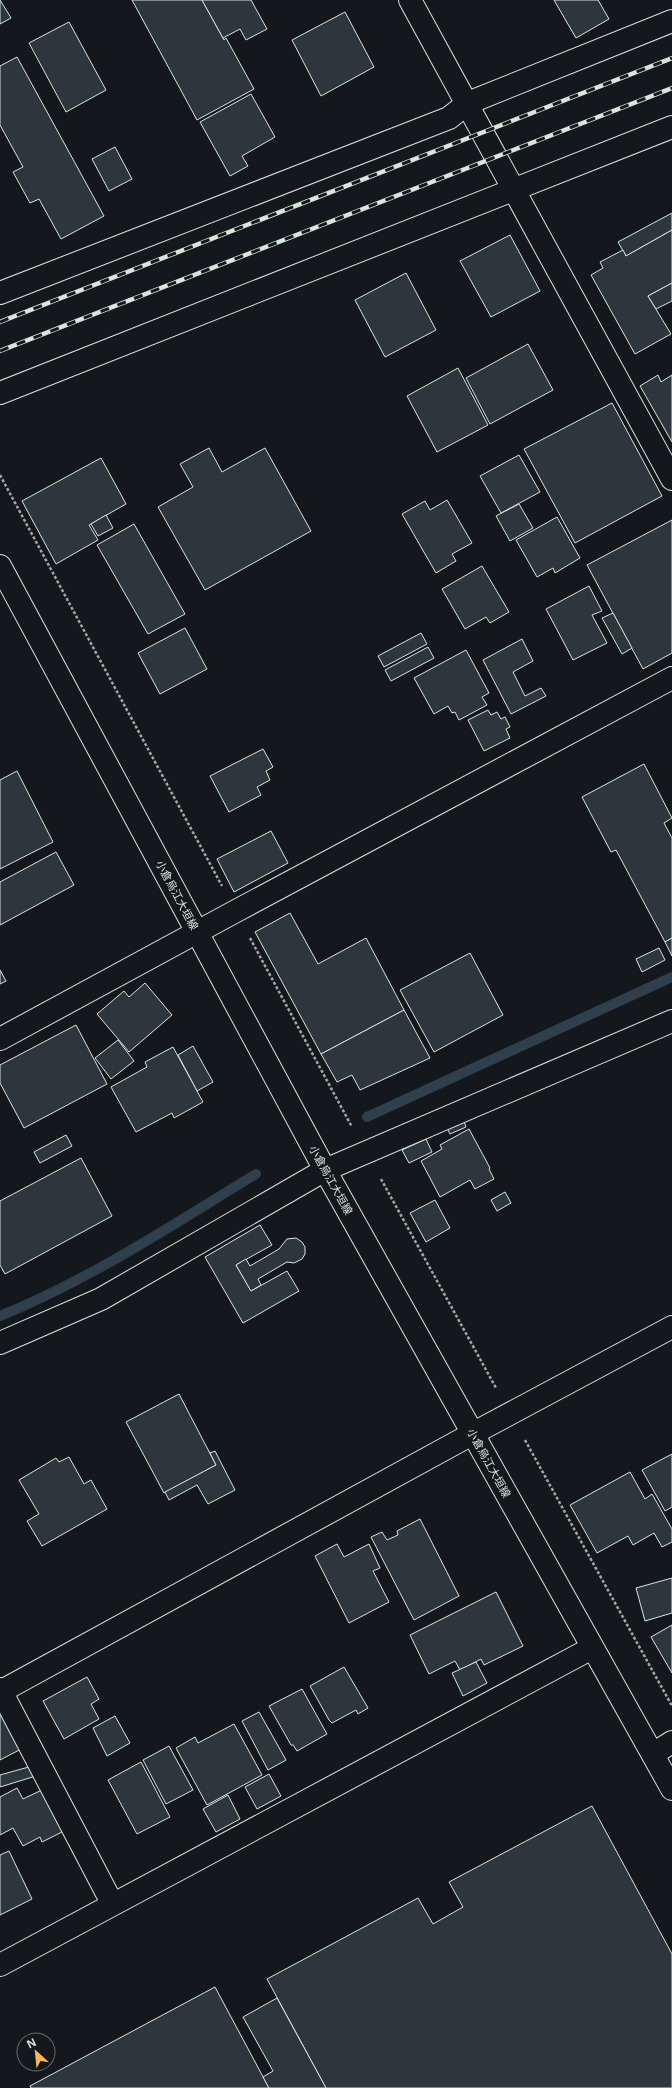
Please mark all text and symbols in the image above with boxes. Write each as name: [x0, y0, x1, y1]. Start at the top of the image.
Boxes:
street label: 小倉烏江大垣線: [153, 857, 202, 932]
street label: 小倉烏江大垣線: [306, 1142, 357, 1217]
street label: 小倉烏江大垣線: [464, 1425, 515, 1500]
north arrow: [16, 2032, 56, 2072]
text: N: [24, 2034, 39, 2051]

